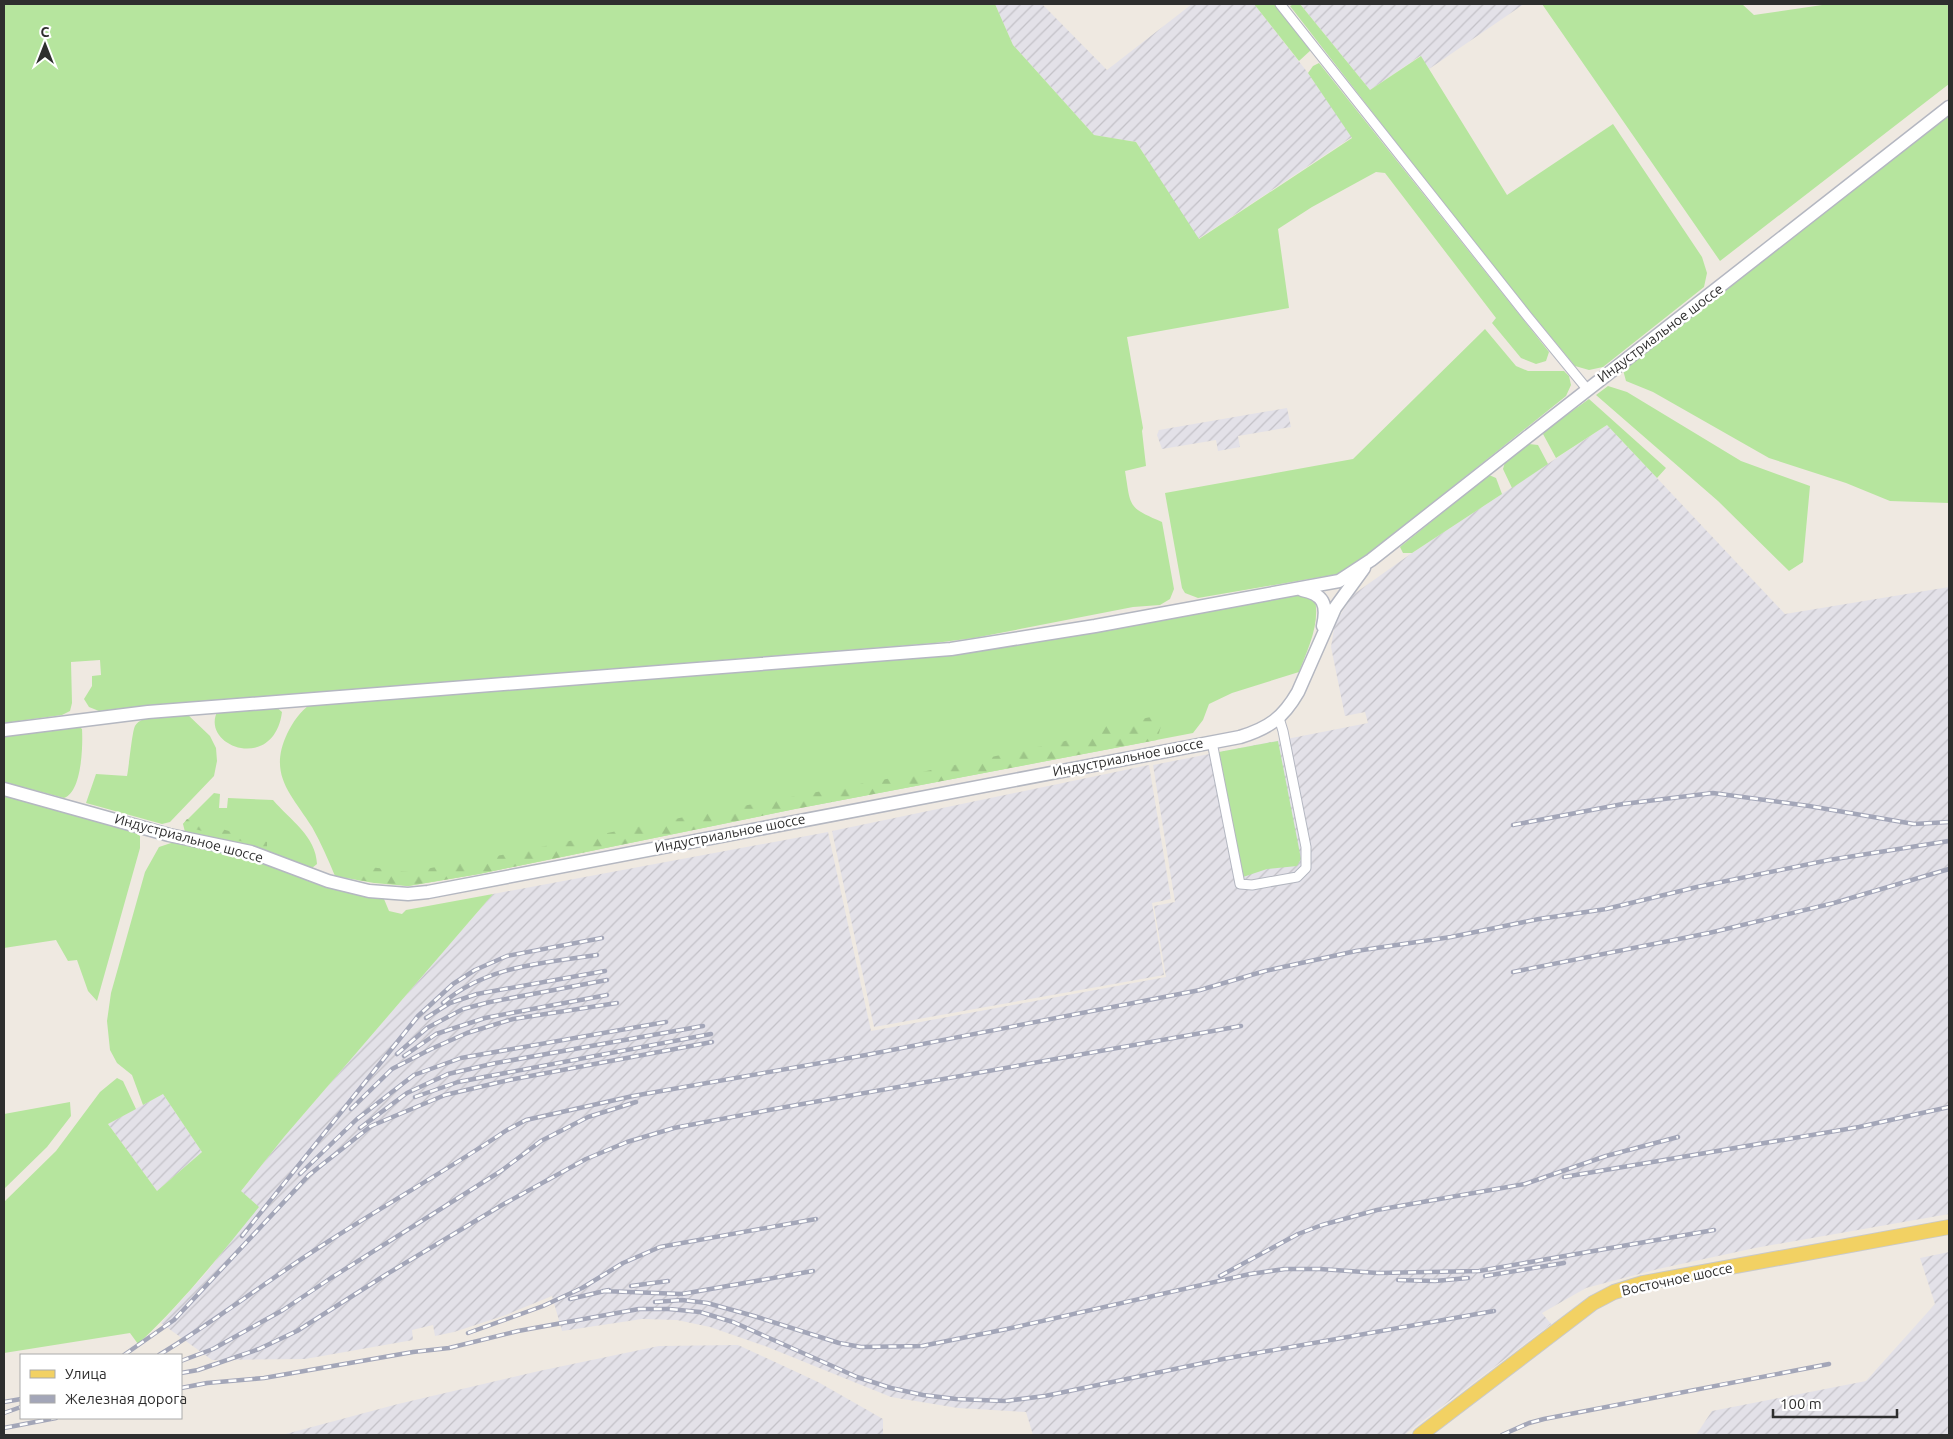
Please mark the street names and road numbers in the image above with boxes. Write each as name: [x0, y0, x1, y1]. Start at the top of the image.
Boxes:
street label: Индустриальное шоссе: [1594, 281, 1726, 385]
street label: Индустриальное шоссе: [1051, 735, 1205, 779]
street label: Индустриальное шоссе: [113, 810, 265, 866]
street label: Индустриальное шоссе: [653, 811, 807, 855]
street label: Восточное шоссе: [1620, 1259, 1734, 1299]

